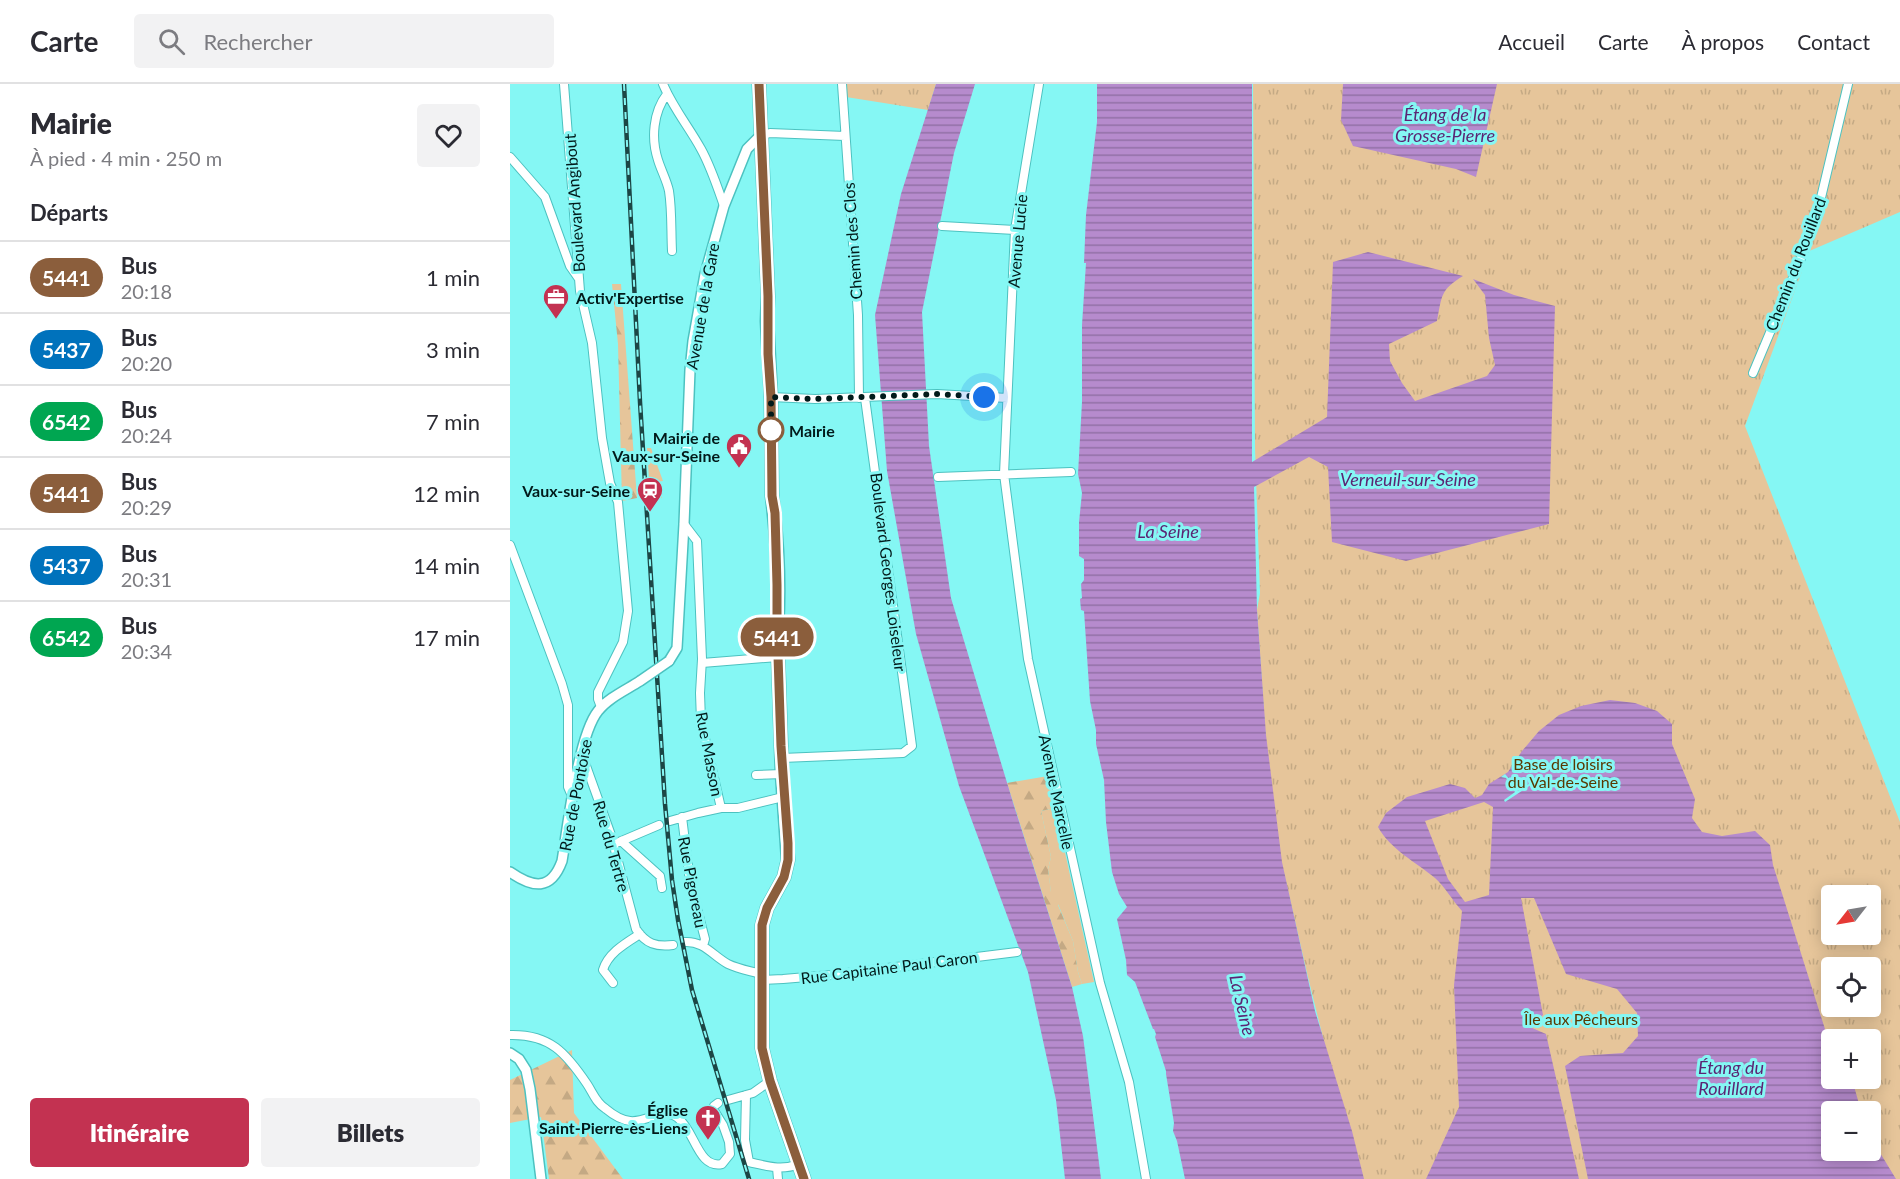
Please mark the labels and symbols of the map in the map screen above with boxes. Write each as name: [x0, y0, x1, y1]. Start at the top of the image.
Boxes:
water label: Étang de la Grosse-Pierre: [1395, 103, 1495, 146]
street label: Boulevard Angibout: [560, 133, 588, 273]
street label: Chemin des Clos: [838, 182, 866, 300]
street label: Avenue Lucie: [1003, 194, 1031, 288]
street label: Chemin du Rouillard: [1761, 195, 1829, 333]
street label: Avenue de la Gare: [682, 241, 722, 371]
office icon: Activ'Expertise: [541, 282, 571, 320]
place label: Activ'Expertise: [575, 288, 684, 307]
your location: [969, 382, 999, 412]
marker: Mairie: [758, 417, 784, 443]
place label: Mairie: [789, 421, 835, 440]
place label: Mairie de Vaux-sur-Seine: [611, 428, 720, 465]
public building icon: Mairie de Vaux-sur-Seine: [724, 431, 754, 469]
water label: Verneuil-sur-Seine: [1340, 468, 1476, 490]
street label: Boulevard Georges Loiseleur: [867, 472, 911, 673]
station icon: Vaux-sur-Seine: [635, 475, 665, 513]
place label: Vaux-sur-Seine: [521, 481, 630, 500]
water label: La Seine: [1137, 520, 1199, 542]
line badge: 5441: [735, 618, 819, 656]
street label: Rue Masson: [693, 710, 727, 798]
street label: Avenue Marcelle: [1036, 733, 1078, 851]
street label: Rue de Pontoise: [555, 737, 595, 853]
park label: Base de loisirs du Val-de-Seine: [1508, 754, 1618, 791]
street label: Rue du Tertre: [590, 798, 634, 894]
street label: Rue Pigoreau: [675, 835, 711, 929]
north arrow: [1821, 885, 1881, 945]
street label: Rue Capitaine Paul Caron: [800, 947, 978, 987]
water label: La Seine: [1225, 972, 1261, 1038]
park label: Île aux Pêcheurs: [1523, 1009, 1638, 1028]
water label: Étang du Rouillard: [1698, 1056, 1764, 1099]
place label: Église Saint-Pierre-ès-Liens: [539, 1100, 688, 1137]
church icon: Église Saint-Pierre-ès-Liens: [693, 1103, 723, 1141]

